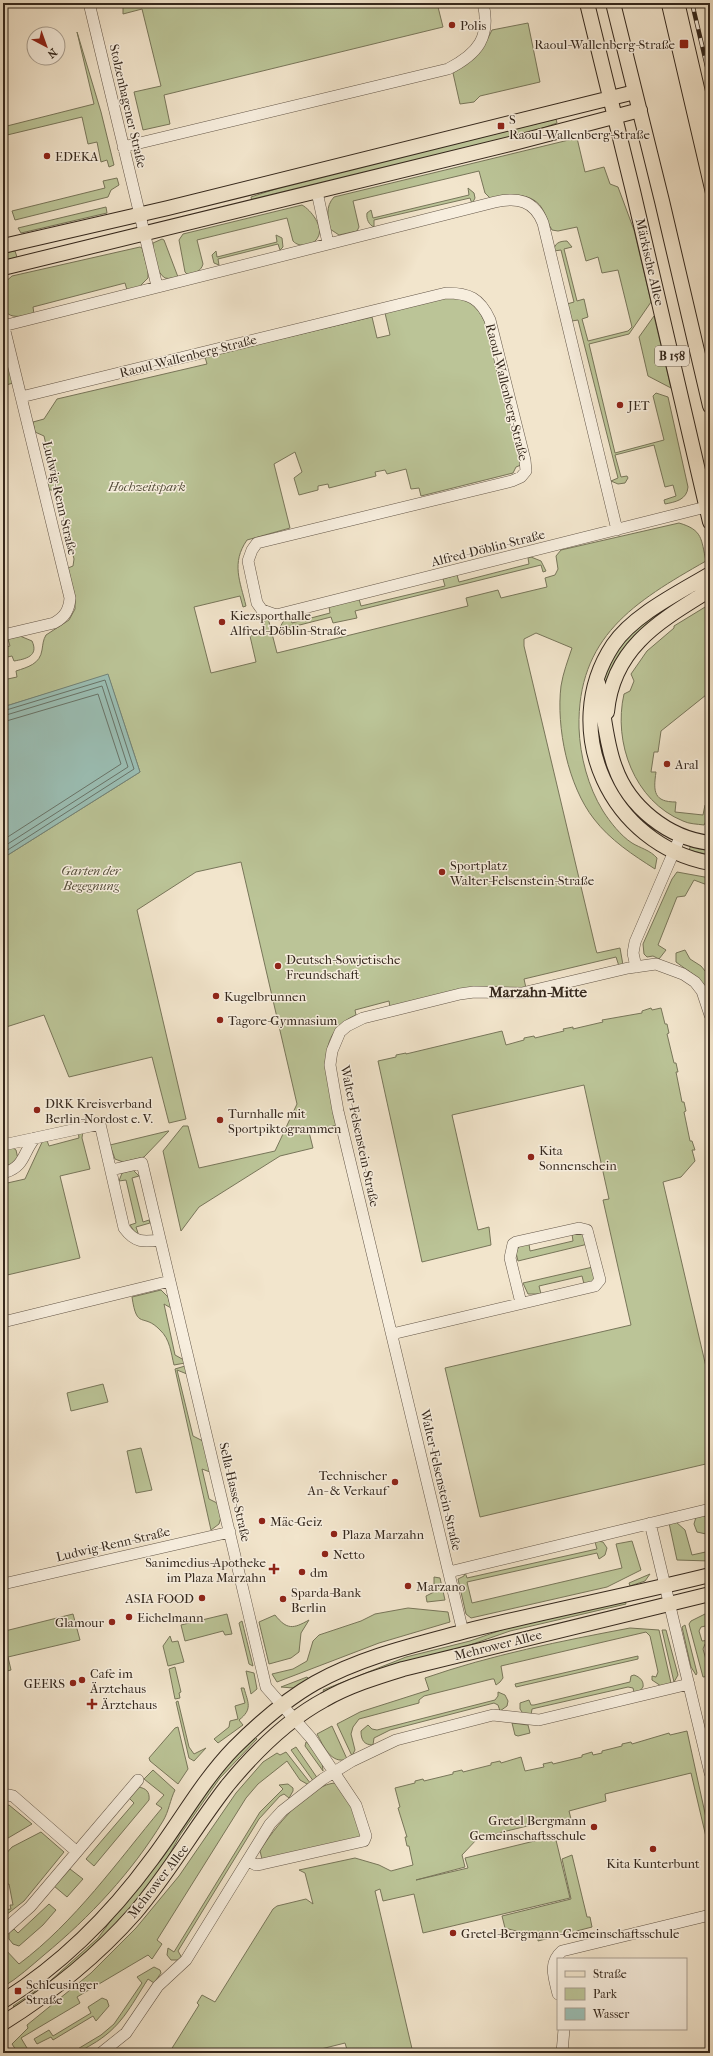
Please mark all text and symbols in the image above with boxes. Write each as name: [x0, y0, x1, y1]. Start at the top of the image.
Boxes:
place label: Polis: [460, 18, 486, 33]
marker: Polis: [447, 20, 457, 30]
north arrow: [26, 26, 66, 66]
place label: Raoul-Wallenberg-Straße: [534, 37, 676, 52]
marker: Raoul-Wallenberg-Straße: [678, 38, 690, 50]
street label: Stolzenhagener Straße: [106, 43, 150, 170]
text: N: [44, 46, 60, 61]
place label: S Raoul-Wallenberg-Straße: [509, 112, 650, 142]
marker: S Raoul-Wallenberg-Straße: [496, 121, 506, 131]
place label: EDEKA: [55, 149, 99, 164]
marker: EDEKA: [42, 151, 52, 161]
street label: Märkische Allee: [633, 217, 667, 308]
street label: Raoul-Wallenberg-Straße: [483, 322, 531, 463]
street label: Raoul-Wallenberg-Straße: [118, 332, 259, 380]
road number: B 158: [655, 346, 689, 366]
place label: JET: [627, 398, 650, 413]
marker: JET: [615, 400, 625, 410]
street label: Ludwig-Renn-Straße: [40, 440, 81, 557]
park label: Hochzeitspark: [107, 479, 186, 494]
street label: Alfred-Döblin-Straße: [429, 526, 547, 570]
place label: Kiezsporthalle Alfred-Döblin-Straße: [229, 608, 347, 638]
marker: Kiezsporthalle Alfred-Döblin-Straße: [217, 617, 227, 627]
place label: Aral: [674, 757, 699, 772]
marker: Aral: [662, 759, 672, 769]
place label: Sportplatz Walter-Felsenstein-Straße: [449, 858, 595, 888]
park label: Garten der Begegnung: [61, 863, 122, 893]
marker: Sportplatz Walter-Felsenstein-Straße: [437, 867, 447, 877]
place label: Deutsch-Sowjetische Freundschaft: [286, 952, 401, 982]
marker: Deutsch-Sowjetische Freundschaft: [273, 961, 283, 971]
district label: Marzahn-Mitte: [488, 983, 587, 1001]
place label: Kugelbrunnen: [224, 989, 306, 1004]
marker: Kugelbrunnen: [211, 991, 221, 1001]
place label: Tagore-Gymnasium: [228, 1013, 338, 1028]
marker: Tagore-Gymnasium: [215, 1015, 225, 1025]
street label: Walter-Felsenstein-Straße: [337, 1063, 382, 1209]
place label: DRK Kreisverband Berlin-Nordost e. V.: [45, 1096, 153, 1126]
marker: DRK Kreisverband Berlin-Nordost e. V.: [32, 1105, 42, 1115]
place label: Turnhalle mit Sportpiktogrammen: [228, 1106, 342, 1136]
marker: Turnhalle mit Sportpiktogrammen: [215, 1115, 225, 1125]
place label: Kita Sonnenschein: [539, 1143, 617, 1173]
marker: Kita Sonnenschein: [526, 1152, 536, 1162]
street label: Walter-Felsenstein-Straße: [417, 1407, 465, 1552]
street label: Sella-Hasse-Straße: [216, 1441, 254, 1544]
place label: Technischer An- & Verkauf: [307, 1468, 390, 1498]
marker: Technischer An- & Verkauf: [390, 1477, 400, 1487]
place label: Mäc-Geiz: [270, 1514, 322, 1529]
marker: Mäc-Geiz: [257, 1516, 267, 1526]
street label: Ludwig-Renn-Straße: [55, 1523, 172, 1564]
place label: Plaza Marzahn: [342, 1527, 424, 1542]
marker: Plaza Marzahn: [329, 1529, 339, 1539]
place label: Netto: [333, 1547, 365, 1562]
marker: Netto: [320, 1549, 330, 1559]
place label: Sanimedius-Apotheke im Plaza Marzahn: [145, 1555, 267, 1585]
marker: Sanimedius-Apotheke im Plaza Marzahn: [269, 1564, 279, 1574]
place label: dm: [310, 1565, 328, 1580]
marker: dm: [297, 1567, 307, 1577]
place label: Marzano: [416, 1579, 466, 1594]
marker: Marzano: [403, 1581, 413, 1591]
place label: Sparda-Bank Berlin: [291, 1585, 362, 1615]
place label: ASIA FOOD: [124, 1591, 194, 1606]
marker: ASIA FOOD: [197, 1593, 207, 1603]
marker: Sparda-Bank Berlin: [278, 1594, 288, 1604]
place label: Eichelmann: [137, 1610, 204, 1625]
marker: Eichelmann: [124, 1612, 134, 1622]
place label: Glamour: [55, 1615, 104, 1630]
marker: Glamour: [107, 1617, 117, 1627]
street label: Mehrower Allee: [453, 1627, 544, 1663]
place label: Cafe im Ärztehaus: [89, 1666, 146, 1696]
marker: Cafe im Ärztehaus: [77, 1675, 87, 1685]
place label: GEERS: [24, 1676, 65, 1691]
marker: GEERS: [68, 1678, 78, 1688]
place label: Ärztehaus: [100, 1697, 157, 1712]
marker: Ärztehaus: [86, 1698, 98, 1710]
place label: Gretel Bergmann Gemeinschaftsschule: [469, 1813, 587, 1843]
marker: Gretel Bergmann Gemeinschaftsschule: [589, 1822, 599, 1832]
street label: Mehrower Allee: [124, 1841, 192, 1921]
marker: Kita Kunterbunt: [648, 1844, 658, 1854]
place label: Kita Kunterbunt: [606, 1856, 700, 1871]
place label: Gretel-Bergmann-Gemeinschaftsschule: [461, 1926, 680, 1941]
marker: Gretel-Bergmann-Gemeinschaftsschule: [448, 1928, 458, 1938]
legend: [557, 1958, 687, 2030]
text: Straße: [593, 1967, 627, 1981]
place label: Schleusinger Straße: [26, 1977, 99, 2007]
marker: Schleusinger Straße: [13, 1986, 23, 1996]
text: Park: [593, 1987, 618, 2001]
text: Wasser: [592, 2007, 630, 2021]

